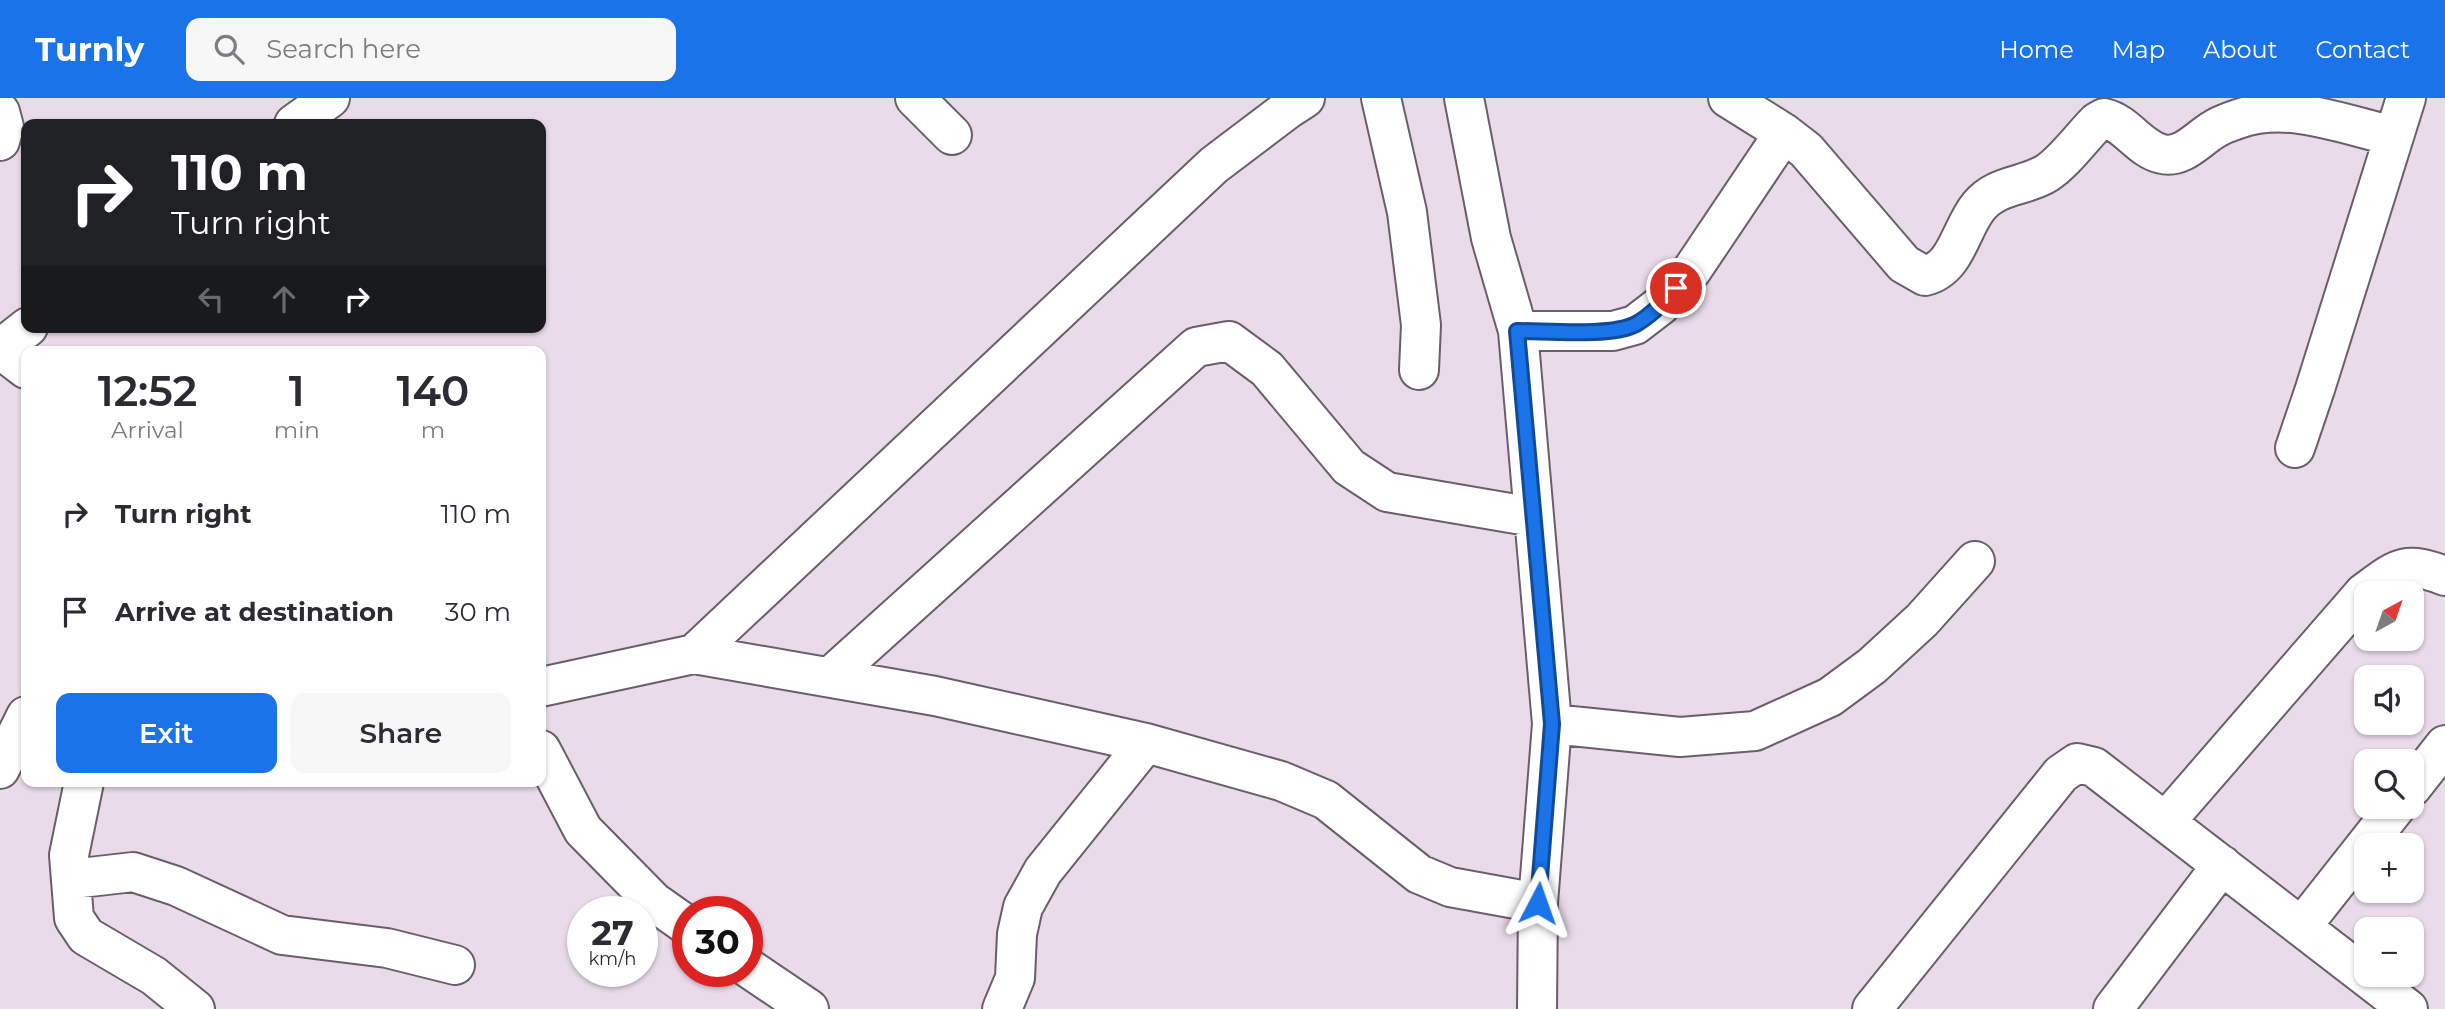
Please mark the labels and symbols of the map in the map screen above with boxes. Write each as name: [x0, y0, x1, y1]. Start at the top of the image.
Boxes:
pin: [1646, 258, 1706, 318]
north arrow: [2354, 581, 2424, 651]
position arrow: [1501, 866, 1575, 940]
speed limit sign: 30: [672, 896, 763, 987]

